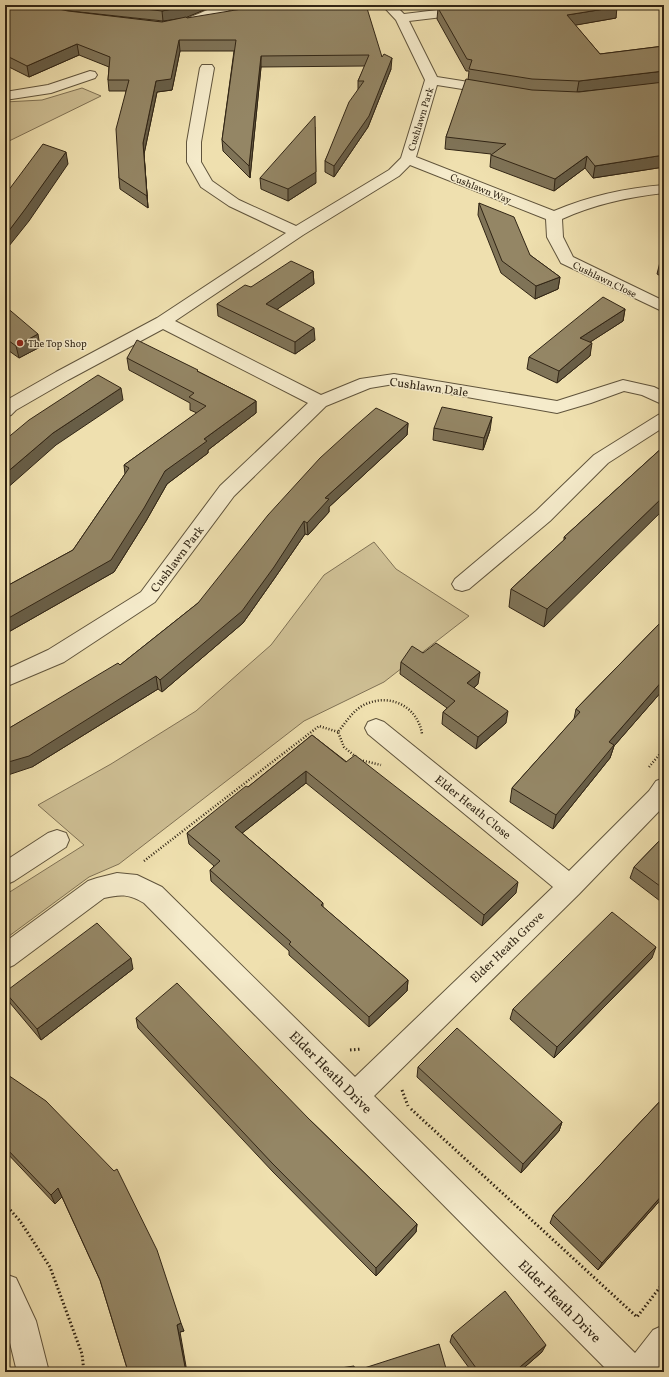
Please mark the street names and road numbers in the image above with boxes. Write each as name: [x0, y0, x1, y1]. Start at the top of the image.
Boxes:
street label: Cushlawn Park: [405, 85, 437, 153]
street label: Cushlawn Way: [448, 170, 514, 208]
street label: Cushlawn Close: [570, 258, 639, 302]
street label: Cushlawn Dale: [389, 375, 469, 401]
street label: Cushlawn Park: [147, 523, 208, 596]
street label: Elder Heath Close: [431, 772, 514, 844]
street label: Elder Heath Grove: [467, 908, 548, 987]
street label: Elder Heath Drive: [284, 1027, 376, 1119]
street label: Elder Heath Drive: [513, 1256, 605, 1348]

